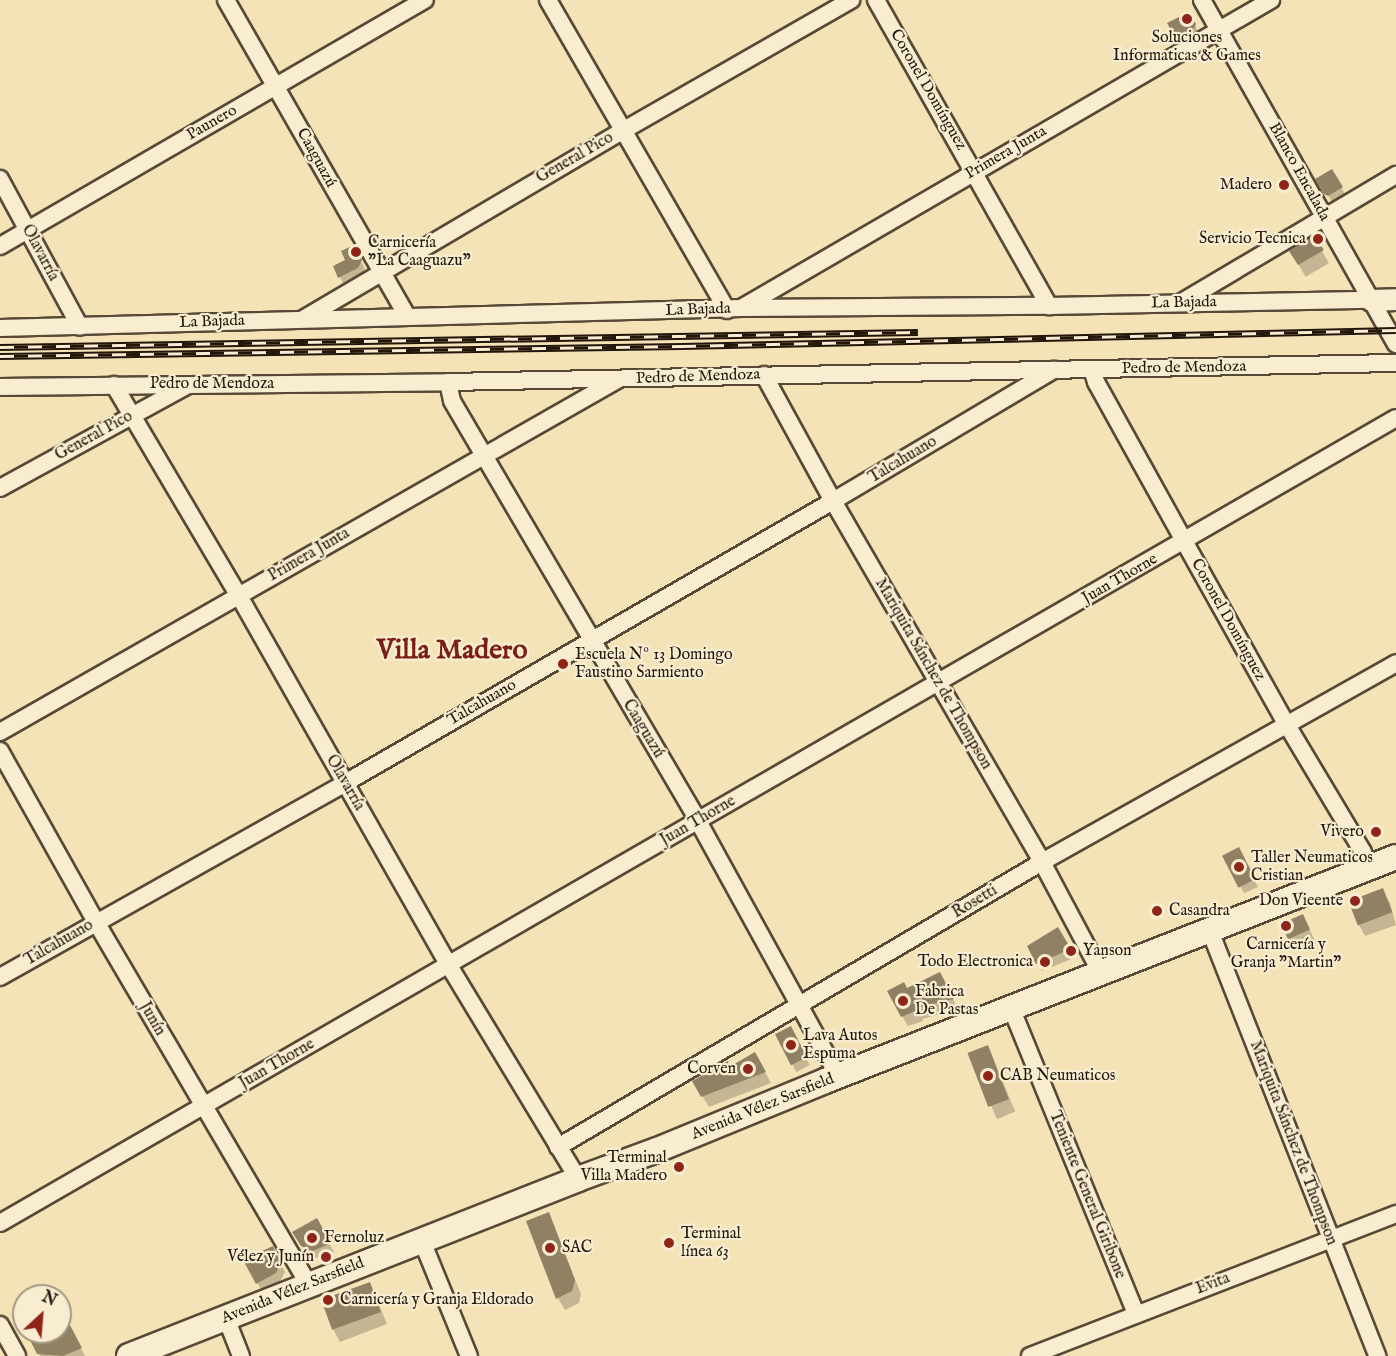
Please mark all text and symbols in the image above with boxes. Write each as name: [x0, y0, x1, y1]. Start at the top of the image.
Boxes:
marker: Soluciones Informaticas & Games: [1180, 12, 1194, 26]
street label: Coronel Domínguez: [886, 26, 970, 154]
place label: Soluciones Informaticas & Games: [1113, 28, 1261, 66]
street label: Paunero: [184, 101, 240, 145]
street label: Blanco Encalada: [1264, 119, 1334, 225]
street label: Primera Junta: [962, 122, 1050, 184]
street label: Caaguazú: [292, 125, 340, 191]
street label: General Pico: [533, 128, 617, 188]
place label: Madero: [1220, 175, 1272, 195]
marker: Madero: [1277, 178, 1291, 192]
street label: Olavarría: [17, 221, 63, 285]
place label: Servicio Tecnica: [1199, 229, 1306, 249]
marker: Servicio Tecnica: [1311, 232, 1325, 246]
place label: Carnicería "La Caaguazu": [368, 233, 471, 271]
marker: Carnicería "La Caaguazu": [349, 245, 363, 259]
street label: La Bajada: [1151, 293, 1217, 313]
street label: La Bajada: [665, 299, 731, 321]
street label: La Bajada: [179, 311, 245, 333]
street label: Pedro de Mendoza: [1122, 357, 1246, 379]
street label: Pedro de Mendoza: [635, 365, 761, 389]
street label: Pedro de Mendoza: [150, 374, 274, 394]
street label: General Pico: [52, 407, 136, 465]
street label: Talcahuano: [865, 432, 941, 488]
street label: Primera Junta: [265, 524, 353, 586]
street label: Juan Thorne: [1079, 550, 1161, 608]
street label: Coronel Domínguez: [1187, 556, 1269, 684]
street label: Mariquita Sánchez de Thompson: [870, 575, 996, 773]
district label: Villa Madero: [377, 634, 527, 668]
place label: Escuela Nº 13 Domingo Faustino Sarmiento: [575, 645, 733, 683]
marker: Escuela Nº 13 Domingo Faustino Sarmiento: [556, 657, 570, 671]
street label: Talcahuano: [444, 676, 520, 730]
street label: Caaguazú: [618, 696, 668, 762]
street label: Olavarría: [321, 752, 369, 814]
street label: Juan Thorne: [657, 792, 739, 850]
place label: Vivero: [1320, 822, 1364, 842]
marker: Vivero: [1369, 825, 1383, 839]
place label: Taller Neumaticos Cristian: [1251, 848, 1373, 886]
marker: Taller Neumaticos Cristian: [1232, 860, 1246, 874]
street label: Rosetti: [949, 881, 1001, 923]
place label: Don Vieente: [1259, 891, 1343, 911]
marker: Don Vieente: [1348, 894, 1362, 908]
place label: Casandra: [1169, 901, 1230, 921]
marker: Casandra: [1150, 904, 1164, 918]
street label: Talcahuano: [21, 916, 97, 970]
marker: Carnicería y Granja "Martin": [1279, 919, 1293, 933]
place label: Carnicería y Granja "Martin": [1231, 935, 1341, 973]
place label: Yanson: [1083, 941, 1132, 961]
marker: Yanson: [1064, 944, 1078, 958]
place label: Todo Electronica: [917, 952, 1033, 972]
marker: Todo Electronica: [1038, 955, 1052, 969]
place label: Fabrica De Pastas: [915, 982, 978, 1020]
marker: Fabrica De Pastas: [896, 994, 910, 1008]
street label: Junín: [135, 999, 169, 1039]
place label: Lava Autos Espuma: [803, 1026, 877, 1064]
street label: Juan Thorne: [236, 1035, 318, 1093]
marker: Lava Autos Espuma: [784, 1038, 798, 1052]
street label: Mariquita Sánchez de Thompson: [1245, 1038, 1341, 1248]
place label: Corven: [687, 1059, 736, 1079]
marker: Corven: [741, 1062, 755, 1076]
place label: CAB Neumaticos: [1000, 1066, 1115, 1086]
marker: CAB Neumaticos: [981, 1069, 995, 1083]
street label: Avenida Vélez Sarsfield: [689, 1070, 837, 1144]
street label: Teniente General Giribone: [1045, 1108, 1129, 1282]
place label: Terminal Villa Madero: [581, 1148, 667, 1186]
marker: Terminal Villa Madero: [672, 1160, 686, 1174]
place label: Terminal línea 63: [681, 1224, 741, 1262]
place label: Fernoluz: [324, 1228, 384, 1248]
marker: Fernoluz: [305, 1231, 319, 1245]
marker: Terminal línea 63: [662, 1236, 676, 1250]
place label: SAC: [562, 1238, 592, 1258]
marker: SAC: [543, 1241, 557, 1255]
place label: Vélez y Junín: [227, 1247, 314, 1267]
marker: Vélez y Junín: [319, 1250, 333, 1264]
street label: Avenida Vélez Sarsfield: [219, 1254, 367, 1328]
street label: Evita: [1193, 1269, 1233, 1299]
north arrow: [12, 1284, 72, 1344]
text: N: [38, 1288, 60, 1312]
place label: Carnicería y Granja Eldorado: [340, 1290, 534, 1310]
marker: Carnicería y Granja Eldorado: [321, 1293, 335, 1307]

